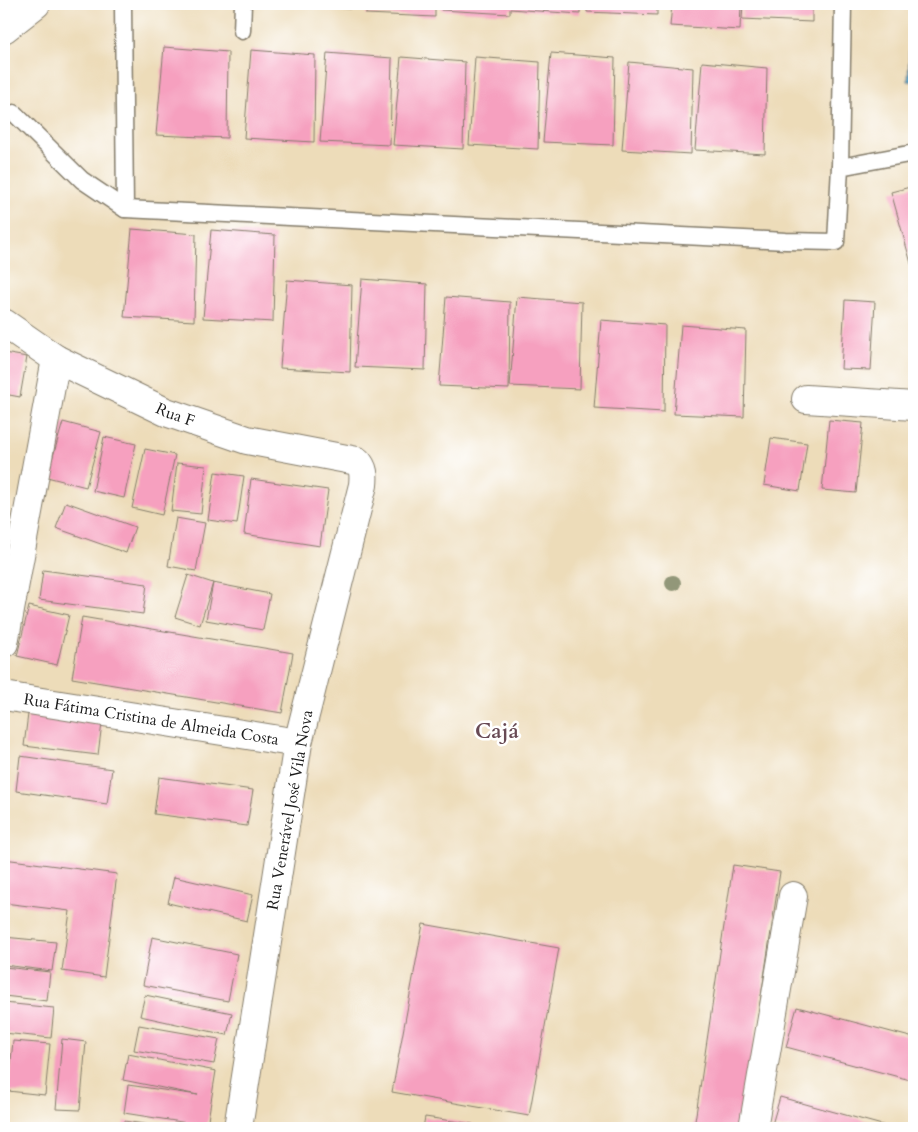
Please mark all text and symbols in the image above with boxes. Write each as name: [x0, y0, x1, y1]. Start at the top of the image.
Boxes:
street label: Rua F: [152, 398, 198, 432]
street label: Rua Fátima Cristina de Almeida Costa: [22, 688, 280, 751]
street label: Rua Venerável José Vila Nova: [262, 708, 318, 912]
district label: Cajá: [475, 717, 519, 746]

